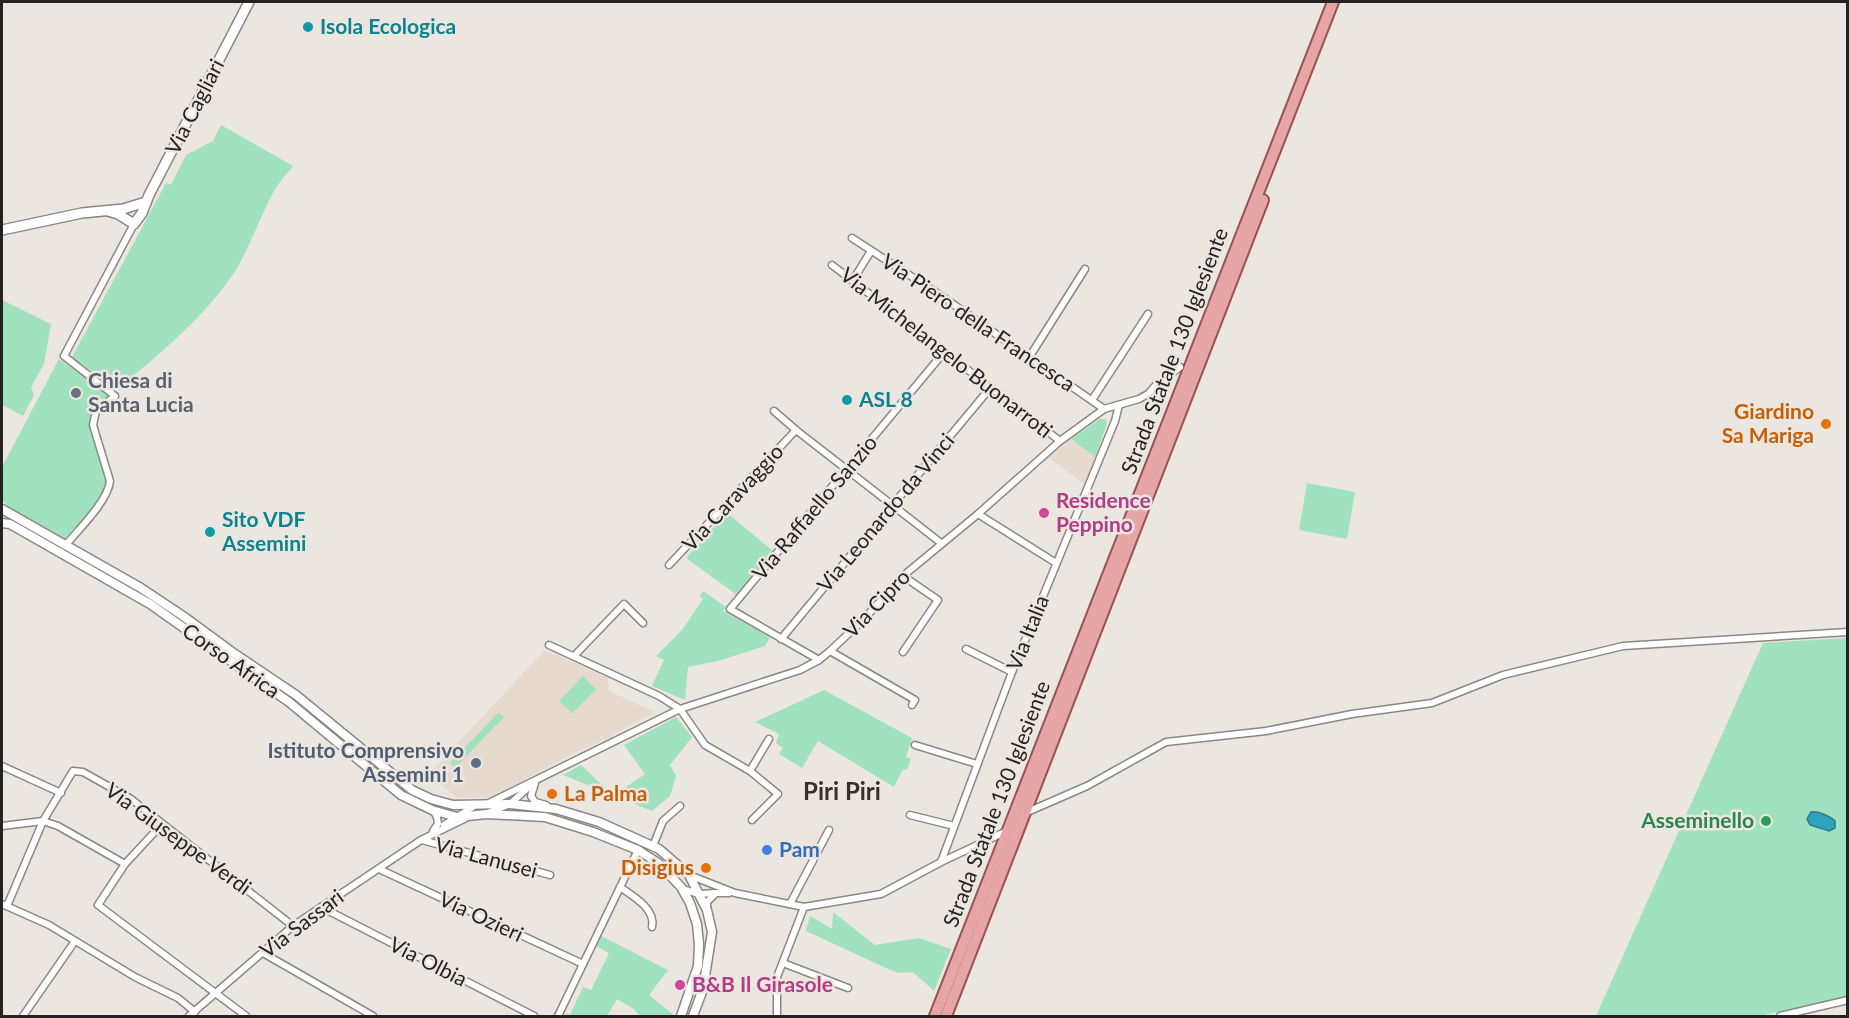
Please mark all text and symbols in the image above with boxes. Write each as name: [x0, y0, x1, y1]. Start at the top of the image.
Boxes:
place label: Isola Ecologica: [320, 13, 456, 38]
marker: Isola Ecologica: [301, 20, 315, 34]
street label: Via Cagliari: [159, 54, 228, 158]
street label: Strada Statale 130 Iglesiente: [1115, 224, 1232, 477]
street label: Via Piero della Francesca: [877, 248, 1080, 396]
street label: Via Michelangelo Buonarroti: [836, 261, 1058, 442]
place label: Chiesa di Santa Lucia: [88, 367, 194, 416]
marker: Chiesa di Santa Lucia: [69, 386, 83, 400]
place label: ASL 8: [858, 386, 913, 411]
marker: ASL 8: [840, 393, 854, 407]
place label: Giardino Sa Mariga: [1722, 398, 1814, 447]
marker: Giardino Sa Mariga: [1819, 417, 1833, 431]
street label: Via Leonardo da Vinci: [811, 428, 959, 596]
street label: Via Raffaello Sanzio: [746, 430, 882, 584]
street label: Via Caravaggio: [676, 438, 788, 556]
place label: Residence Peppino: [1056, 487, 1151, 536]
place label: Sito VDF Assemini: [221, 506, 306, 555]
marker: Residence Peppino: [1037, 506, 1051, 520]
marker: Sito VDF Assemini: [203, 525, 217, 539]
street label: Via Cipro: [837, 564, 915, 642]
street label: Via Italia: [1000, 591, 1053, 674]
street label: Corso Africa: [178, 617, 285, 702]
street label: Strada Statale 130 Iglesiente: [937, 677, 1054, 930]
place label: Istituto Comprensivo Assemini 1: [268, 737, 464, 786]
marker: Istituto Comprensivo Assemini 1: [469, 756, 483, 770]
street label: Via Giuseppe Verdi: [101, 776, 257, 899]
district label: Piri Piri: [803, 776, 881, 805]
place label: La Palma: [564, 780, 647, 805]
marker: La Palma: [545, 787, 559, 801]
place label: Asseminello: [1640, 807, 1754, 832]
marker: Asseminello: [1759, 814, 1773, 828]
street label: Via Lanusei: [432, 831, 540, 882]
place label: Pam: [779, 836, 820, 861]
marker: Pam: [760, 843, 774, 857]
place label: Disigius: [621, 854, 694, 879]
marker: Disigius: [699, 861, 713, 875]
street label: Via Sassari: [254, 883, 348, 962]
street label: Via Ozieri: [436, 885, 528, 946]
street label: Via Olbia: [386, 930, 472, 991]
place label: B&B Il Girasole: [692, 971, 833, 996]
marker: B&B Il Girasole: [673, 978, 687, 992]

